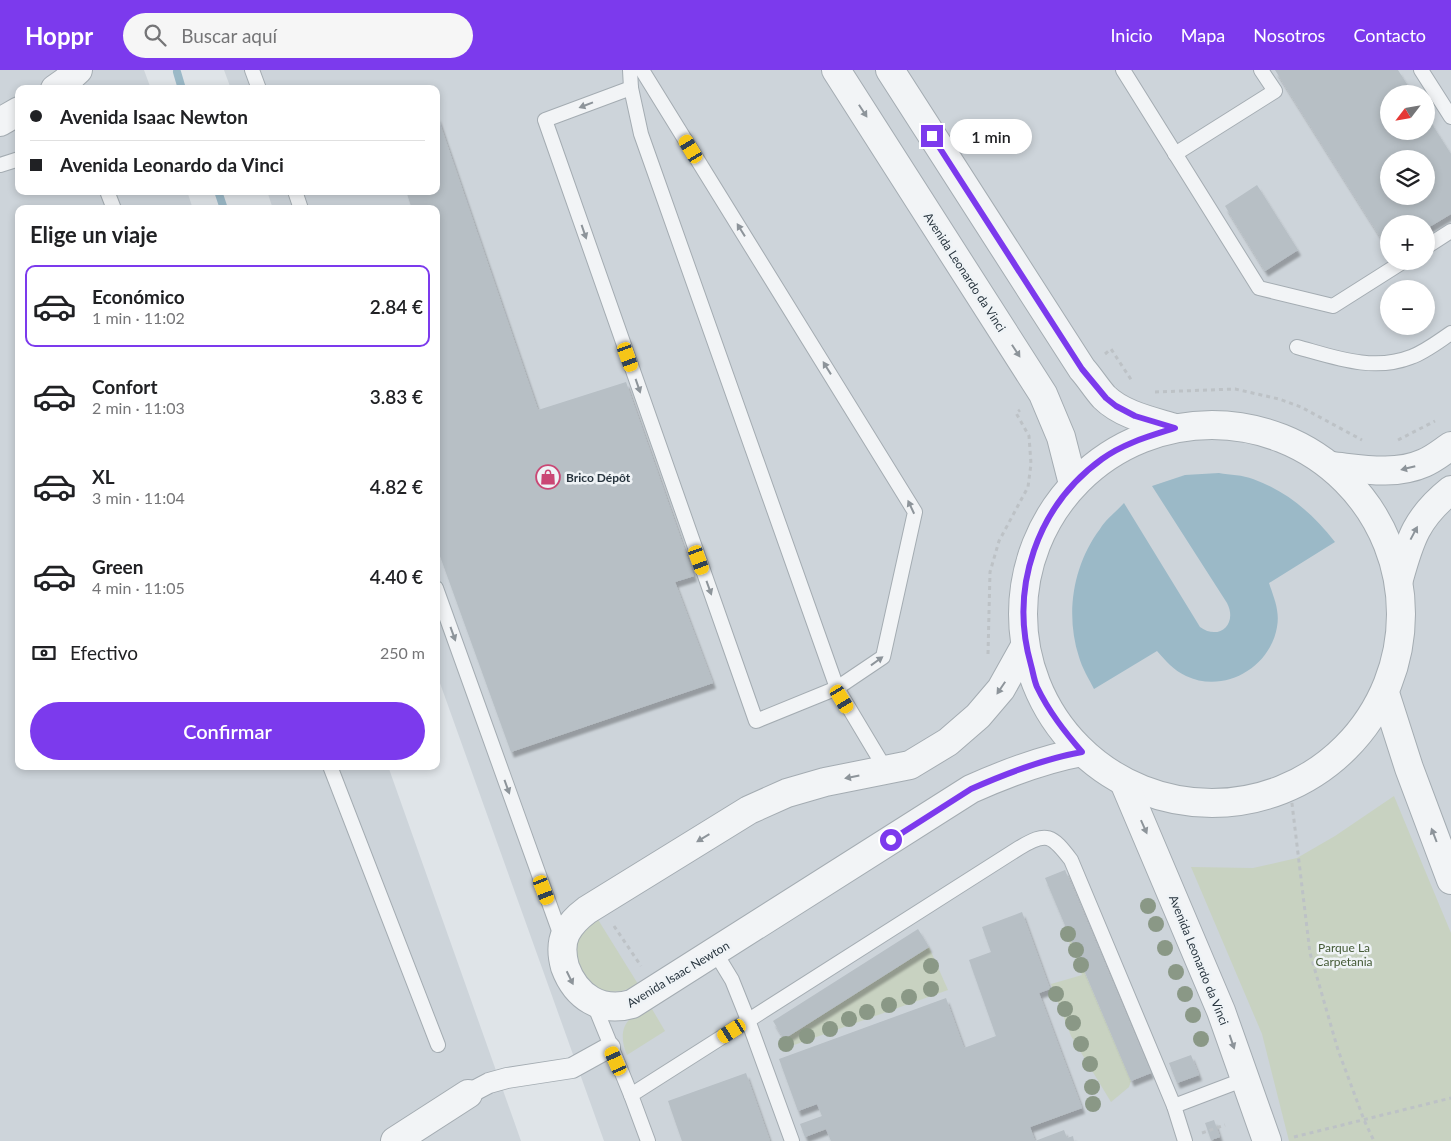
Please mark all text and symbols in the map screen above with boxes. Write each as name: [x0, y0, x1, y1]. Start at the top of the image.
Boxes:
search box: [123, 13, 473, 58]
text: Hoppr: [25, 21, 93, 50]
icon: search: [141, 21, 169, 49]
text: Buscar aquí: [181, 24, 277, 47]
text: Inicio: [1110, 24, 1153, 46]
text: Mapa: [1181, 24, 1225, 46]
text: Nosotros: [1253, 24, 1325, 46]
text: Contacto: [1353, 24, 1426, 46]
north arrow: [1380, 85, 1435, 140]
map controls: [1380, 85, 1435, 335]
one-way arrow: [578, 101, 593, 109]
one-way arrow: [858, 104, 867, 118]
text: Avenida Isaac Newton: [60, 105, 248, 128]
callout: 1 min: [950, 118, 1032, 154]
route end: [921, 125, 943, 147]
text: 1 min: [971, 127, 1011, 146]
car: [676, 132, 705, 166]
button: layers: [1380, 150, 1435, 205]
text: Avenida Leonardo da Vinci: [60, 153, 284, 176]
street label: Avenida Leonardo da Vinci: [921, 210, 1009, 335]
button: +: [1380, 215, 1435, 270]
text: Elige un viaje: [30, 221, 158, 248]
one-way arrow: [737, 223, 746, 236]
one-way arrow: [581, 225, 588, 240]
button: −: [1380, 280, 1435, 335]
icon: car: [32, 284, 77, 329]
text: Económico: [92, 285, 185, 308]
text: 2.84 €: [370, 295, 423, 318]
text: 1 min · 11:02: [92, 308, 185, 327]
car: [615, 340, 640, 374]
one-way arrow: [1011, 345, 1020, 358]
one-way arrow: [822, 362, 832, 375]
icon: car: [32, 374, 77, 419]
text: Confort: [92, 375, 157, 398]
one-way arrow: [635, 378, 642, 393]
text: 3.83 €: [370, 385, 423, 408]
text: 2 min · 11:03: [92, 398, 185, 417]
icon: car: [32, 464, 77, 509]
shop icon: Brico Dépôt: [535, 464, 561, 490]
one-way arrow: [1400, 464, 1415, 472]
text: XL: [92, 465, 115, 488]
place label: Brico Dépôt: [566, 470, 631, 485]
text: 4.82 €: [370, 475, 423, 498]
text: 3 min · 11:04: [92, 488, 185, 507]
one-way arrow: [907, 499, 916, 514]
one-way arrow: [1410, 525, 1418, 540]
car: [686, 543, 711, 577]
icon: car: [32, 554, 77, 599]
text: Green: [92, 555, 143, 578]
text: 4.40 €: [370, 565, 423, 588]
text: 4 min · 11:05: [92, 578, 185, 597]
one-way arrow: [706, 581, 713, 596]
one-way arrow: [449, 627, 457, 642]
icon: cash: [30, 639, 58, 667]
text: Efectivo: [70, 641, 138, 664]
text: 250 m: [380, 643, 425, 662]
one-way arrow: [870, 656, 884, 666]
one-way arrow: [996, 681, 1006, 695]
car: [827, 682, 856, 716]
button: Confirmar: [30, 702, 425, 760]
one-way arrow: [844, 773, 859, 781]
one-way arrow: [503, 780, 511, 795]
one-way arrow: [1140, 820, 1148, 834]
one-way arrow: [1430, 827, 1437, 842]
route start: [880, 829, 902, 851]
one-way arrow: [696, 834, 709, 843]
car: [531, 873, 556, 907]
street label: Avenida Leonardo da Vinci: [1166, 893, 1232, 1027]
street label: Avenida Isaac Newton: [624, 937, 732, 1011]
park label: Parque La Carpetania: [1315, 940, 1373, 969]
one-way arrow: [566, 971, 574, 985]
car: [715, 1017, 748, 1045]
one-way arrow: [1228, 1035, 1236, 1050]
car: [603, 1044, 628, 1078]

